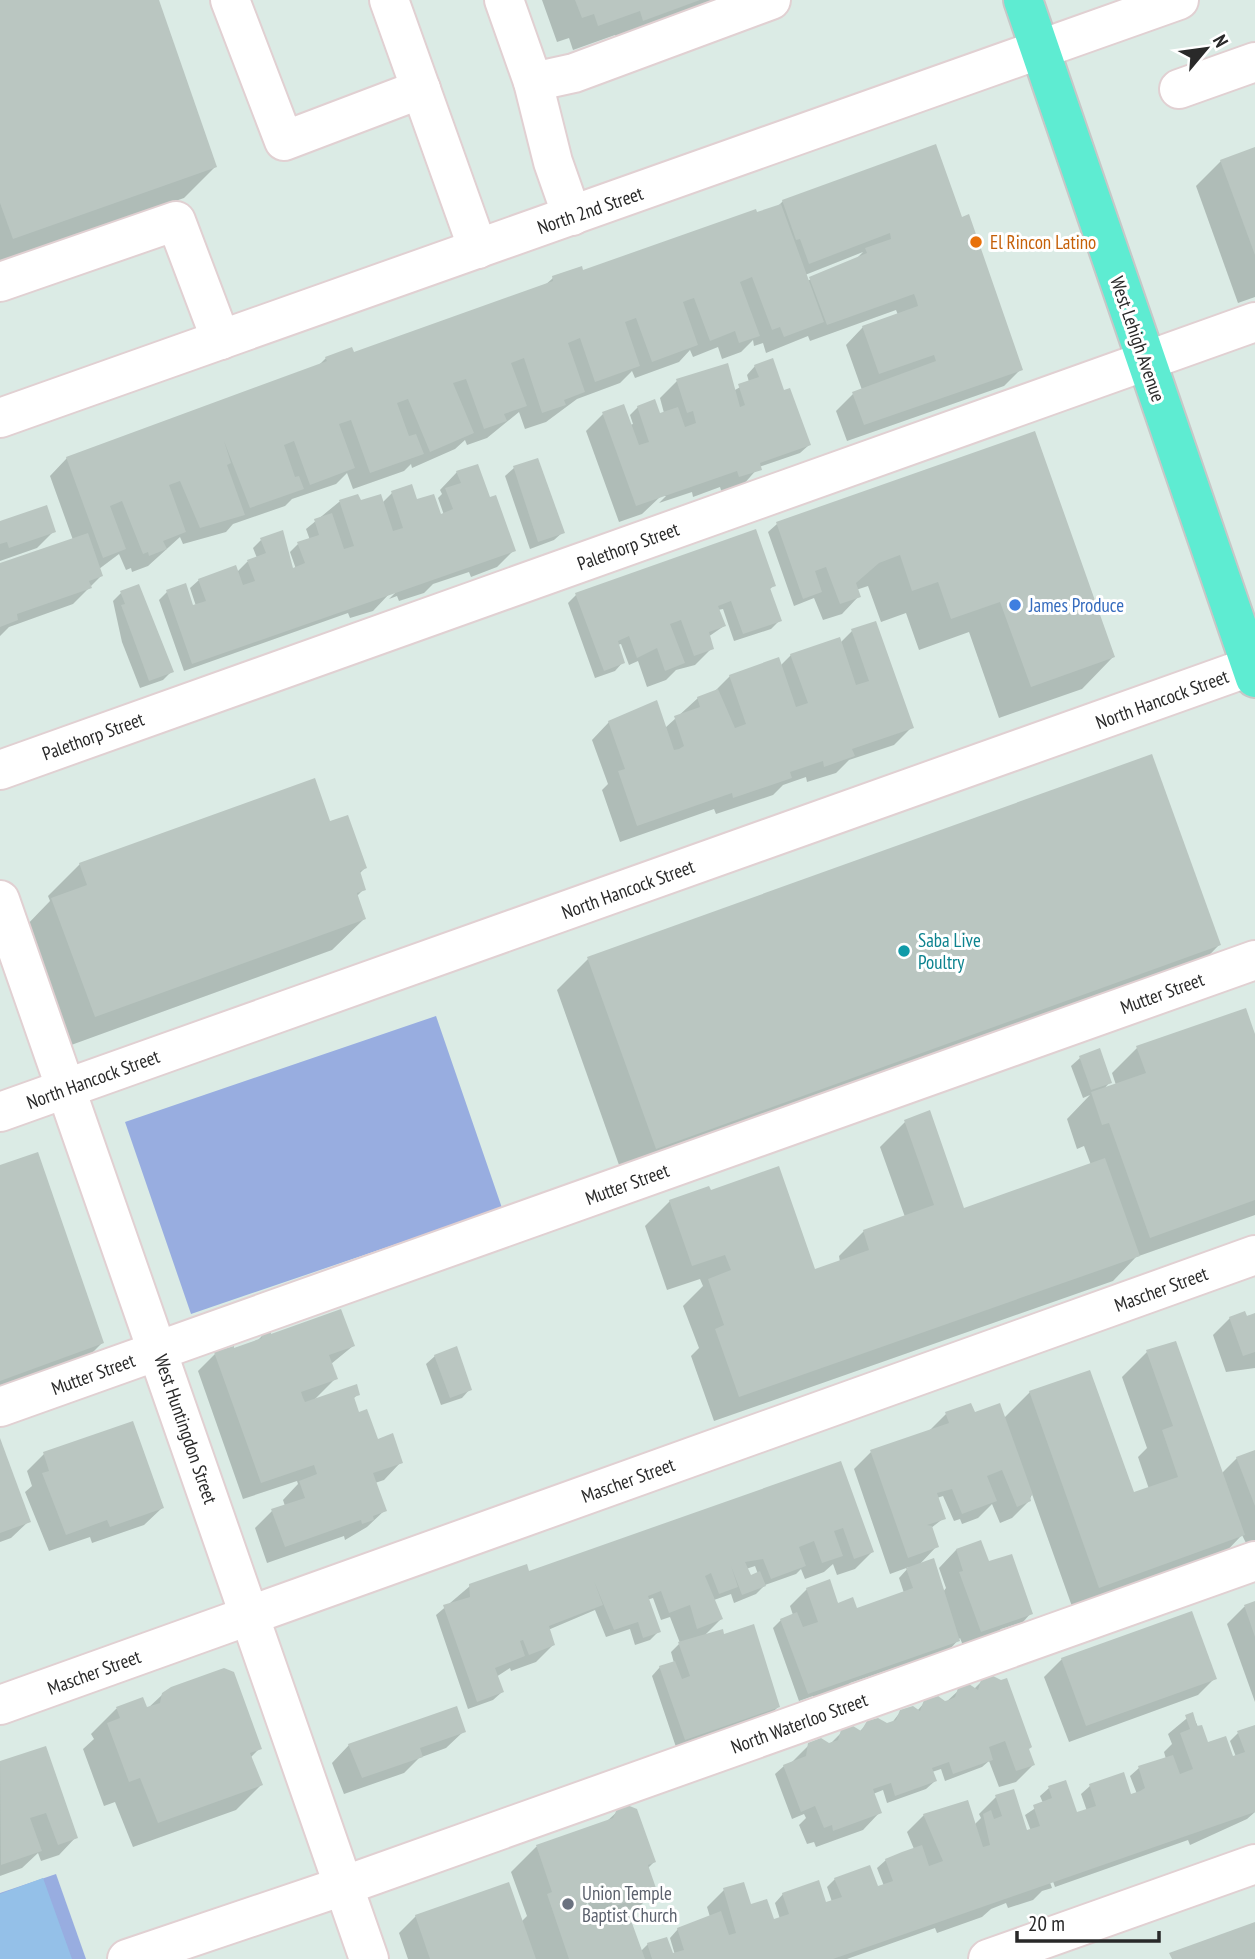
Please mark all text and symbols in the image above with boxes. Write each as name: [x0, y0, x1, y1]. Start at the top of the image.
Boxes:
north arrow: [1171, 14, 1241, 84]
text: N: [1208, 30, 1234, 51]
street label: North 2nd Street: [534, 180, 647, 239]
place label: El Rincon Latino: [990, 230, 1096, 254]
marker: El Rincon Latino: [968, 234, 984, 250]
street label: West Lehigh Avenue: [1105, 273, 1171, 405]
street label: Palethorp Street: [574, 516, 683, 575]
place label: James Produce: [1028, 593, 1124, 617]
marker: James Produce: [1007, 597, 1023, 613]
street label: North Hancock Street: [1092, 664, 1232, 734]
street label: Palethorp Street: [39, 706, 148, 765]
street label: North Hancock Street: [558, 854, 698, 924]
place label: Saba Live Poultry: [918, 928, 981, 974]
marker: Saba Live Poultry: [896, 943, 912, 959]
street label: Mutter Street: [1117, 967, 1208, 1019]
street label: North Hancock Street: [23, 1044, 163, 1114]
street label: Mutter Street: [582, 1158, 673, 1210]
street label: Mascher Street: [1111, 1261, 1212, 1317]
street label: Mutter Street: [48, 1348, 139, 1400]
street label: West Huntingdon Street: [149, 1351, 223, 1508]
street label: Mascher Street: [578, 1452, 679, 1508]
street label: Mascher Street: [44, 1644, 145, 1700]
street label: North Waterloo Street: [727, 1687, 871, 1759]
place label: Union Temple Baptist Church: [582, 1881, 677, 1927]
marker: Union Temple Baptist Church: [560, 1896, 576, 1912]
scale bar: [1017, 1899, 1159, 1943]
text: 20 m: [1028, 1910, 1065, 1937]

